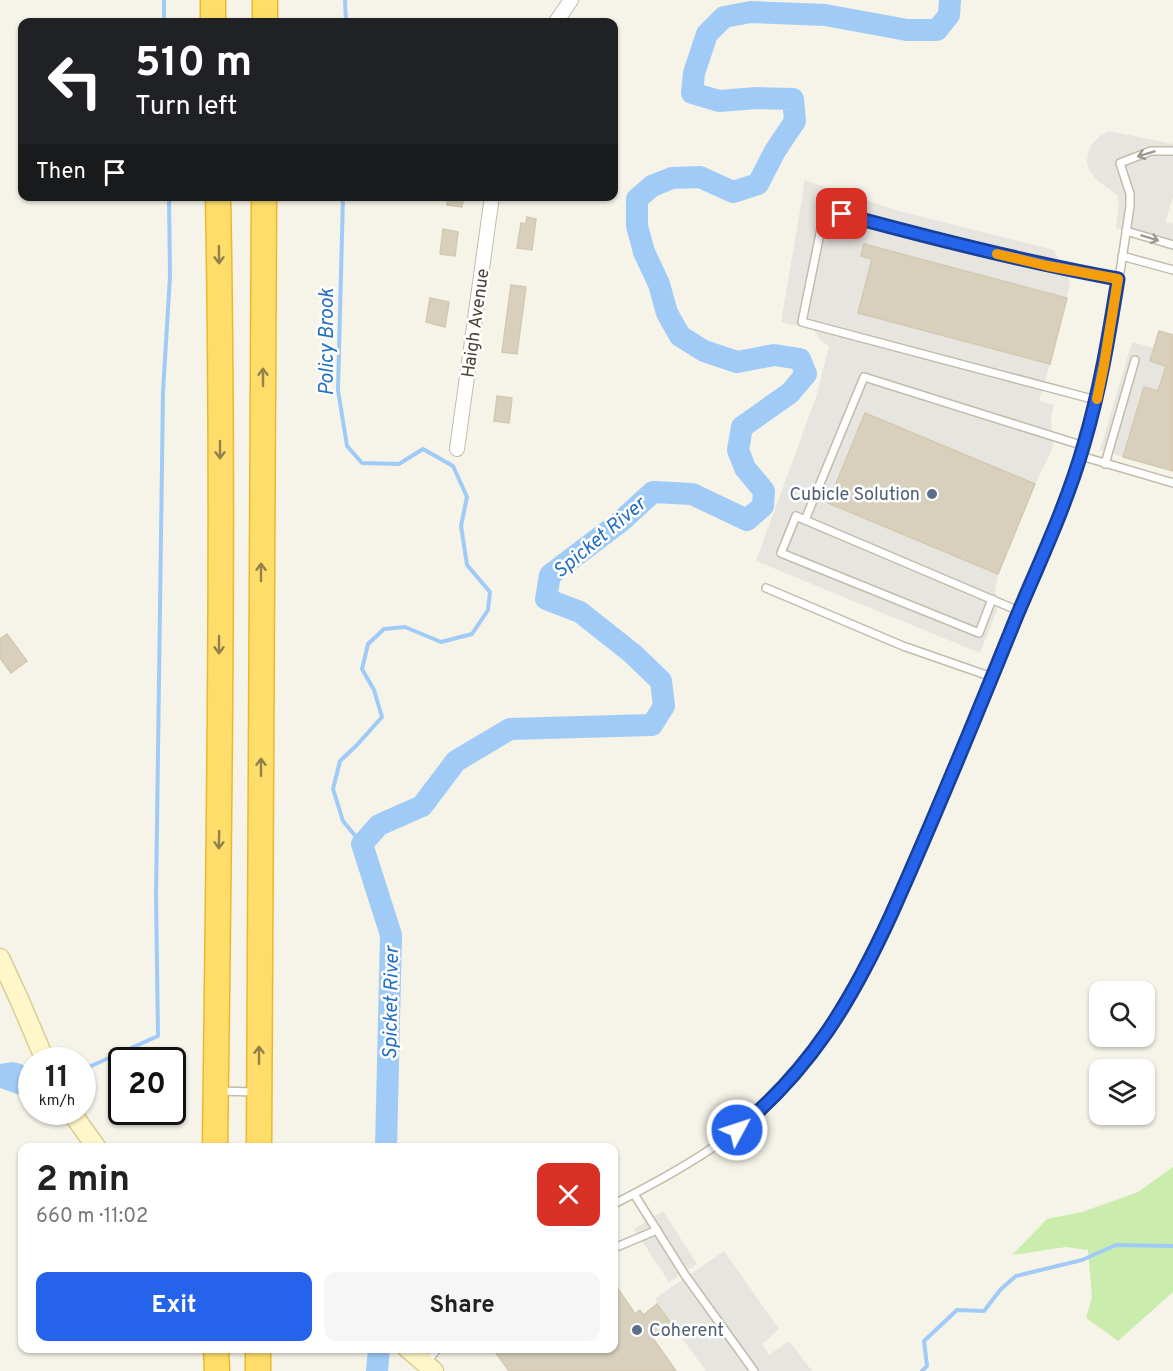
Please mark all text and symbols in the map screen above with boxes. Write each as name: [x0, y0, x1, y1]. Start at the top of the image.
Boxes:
text: 510 m: [135, 38, 252, 91]
icon: left: [36, 42, 114, 120]
text: Turn left: [135, 90, 237, 124]
one-way arrow: [1137, 149, 1156, 160]
icon: arrive: [98, 156, 131, 189]
text: Then: [36, 159, 86, 186]
pin: [816, 188, 867, 239]
icon: arrive: [825, 197, 858, 230]
one-way arrow: [1140, 233, 1159, 244]
one-way arrow: [213, 244, 225, 264]
street label: Haigh Avenue: [457, 267, 496, 379]
water label: Policy Brook: [315, 287, 341, 396]
one-way arrow: [257, 368, 269, 388]
one-way arrow: [214, 439, 226, 459]
place label: Cubicle Solution: [789, 484, 920, 507]
marker: Cubicle Solution: [925, 487, 939, 501]
water label: Spicket River: [548, 491, 653, 585]
one-way arrow: [256, 563, 267, 583]
one-way arrow: [213, 634, 225, 654]
one-way arrow: [255, 758, 267, 778]
one-way arrow: [213, 829, 225, 849]
water label: Spicket River: [378, 945, 406, 1060]
map controls: [1089, 981, 1155, 1125]
button: search: [1089, 981, 1155, 1047]
one-way arrow: [253, 1045, 265, 1065]
speed limit sign: 20: [108, 1047, 186, 1125]
button: layers: [1089, 1059, 1155, 1125]
text: 11: [45, 1060, 69, 1097]
text: km/h: [39, 1092, 75, 1111]
position arrow: [705, 1098, 769, 1162]
text: 2 min: [36, 1158, 130, 1204]
button: close: [537, 1163, 600, 1226]
text: 660 m · 11:02: [36, 1204, 148, 1230]
button: Exit: [36, 1272, 312, 1341]
button: Share: [324, 1272, 600, 1341]
place label: Coherent: [649, 1320, 724, 1343]
marker: Coherent: [630, 1323, 644, 1337]

